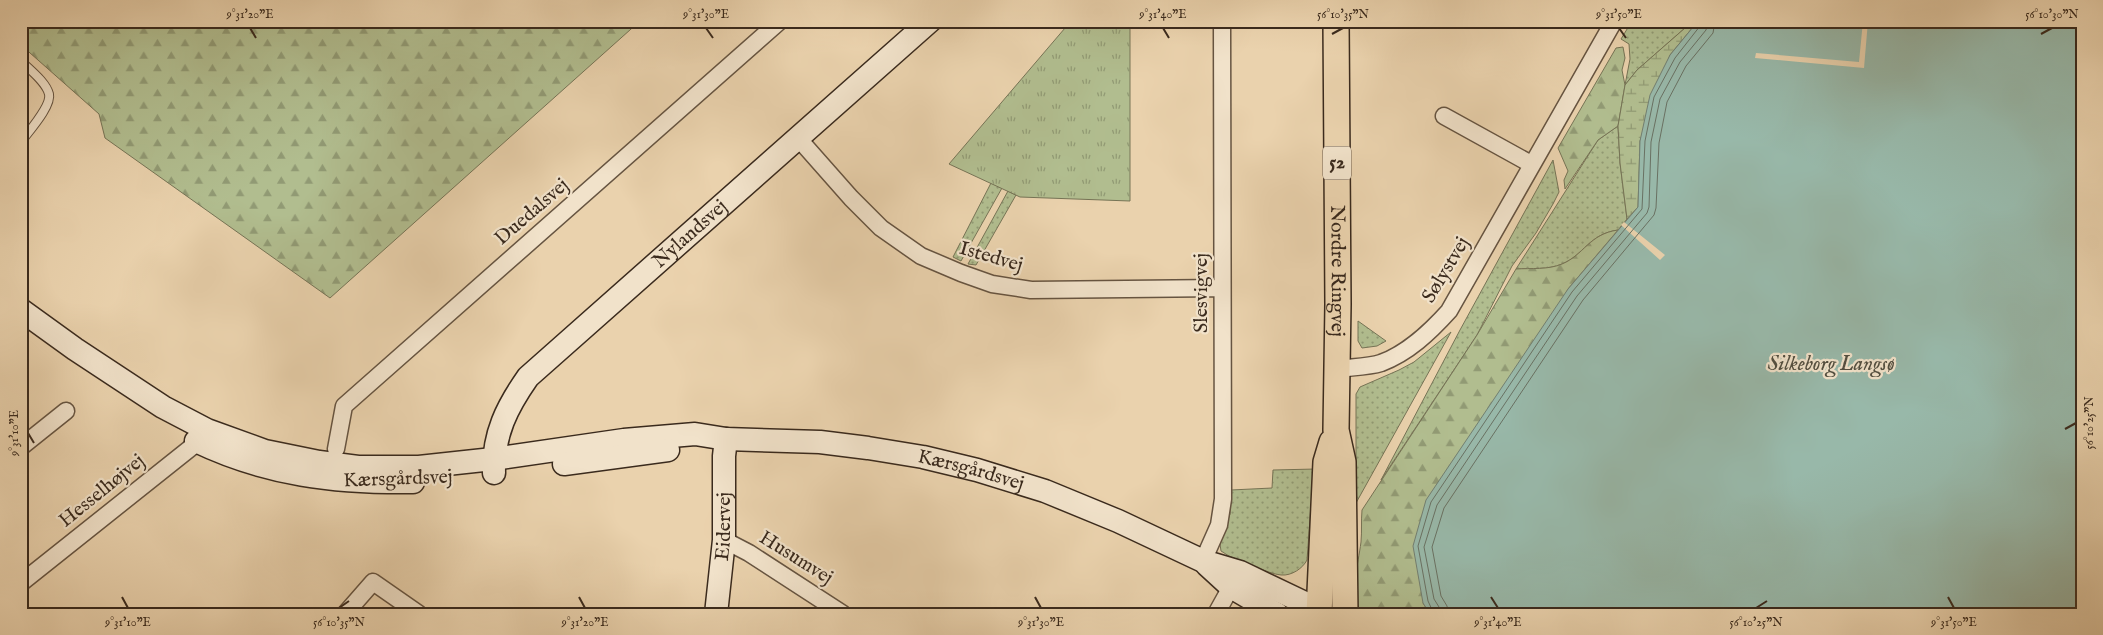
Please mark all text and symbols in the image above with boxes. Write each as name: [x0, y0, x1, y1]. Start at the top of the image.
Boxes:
text: 9°31'20"E: [225, 7, 274, 22]
text: 9°31'30"E: [682, 7, 729, 22]
text: 9°31'40"E: [1138, 7, 1187, 22]
text: 56°10'35"N: [1317, 7, 1370, 22]
text: 9°31'50"E: [1595, 7, 1642, 22]
text: 56°10'30"N: [2025, 7, 2079, 22]
road number: 52: [1323, 146, 1351, 180]
street label: Duedalsvej: [490, 173, 574, 251]
street label: Nylandsvej: [647, 194, 732, 274]
street label: Nordre Ringvej: [1325, 205, 1351, 337]
street label: Sølystvej: [1417, 232, 1475, 308]
street label: Istedvej: [956, 236, 1026, 278]
street label: Slesvigvej: [1189, 253, 1214, 333]
water label: Silkeborg Langsø: [1767, 351, 1895, 378]
text: 56°10'25"N: [2082, 396, 2097, 450]
text: 9°31'10"E: [7, 410, 22, 457]
street label: Kærsgårdsvej: [915, 444, 1027, 496]
street label: Hesselhøjvej: [54, 449, 150, 533]
street label: Kærsgårdsvej: [343, 465, 453, 493]
street label: Eidervej: [709, 492, 737, 562]
street label: Husumvej: [754, 526, 838, 590]
text: 9°31'10"E: [104, 615, 151, 630]
text: 56°10'35"N: [313, 615, 366, 630]
text: 9°31'20"E: [560, 615, 609, 630]
text: 9°31'30"E: [1017, 615, 1064, 630]
text: 9°31'40"E: [1473, 615, 1522, 630]
text: 56°10'25"N: [1729, 615, 1783, 630]
text: 9°31'50"E: [1930, 615, 1977, 630]

